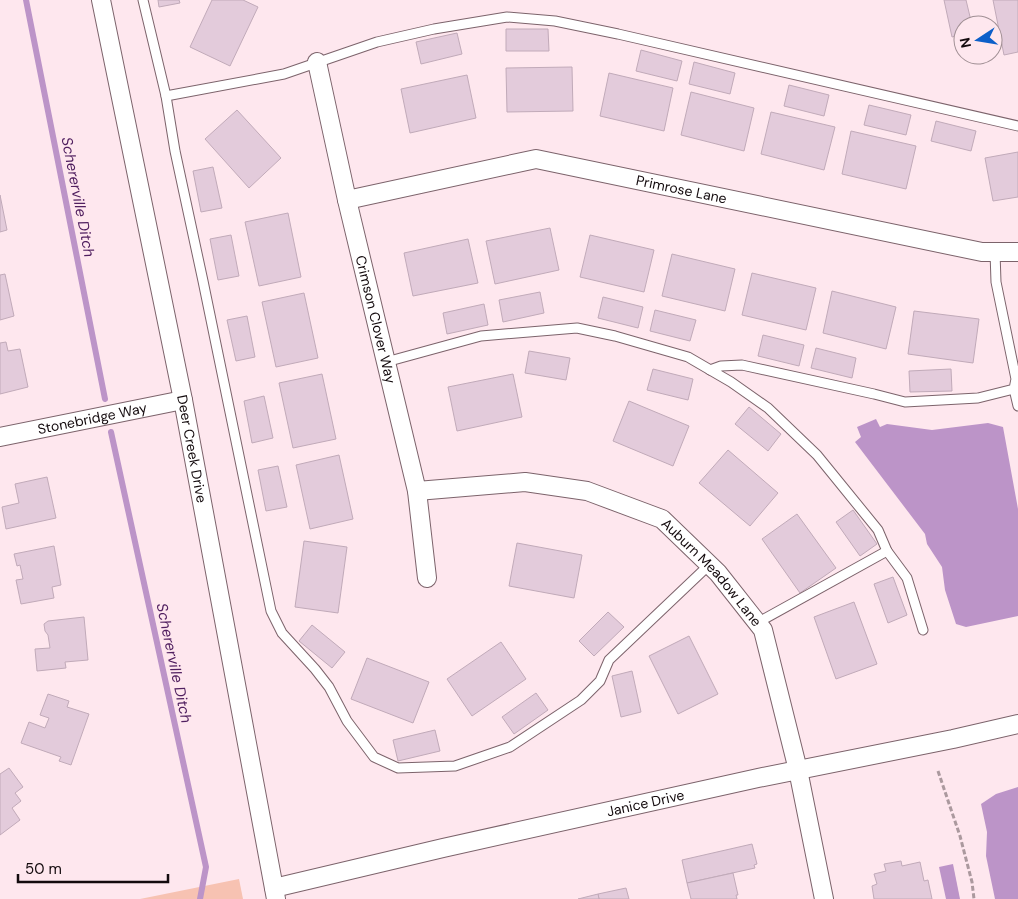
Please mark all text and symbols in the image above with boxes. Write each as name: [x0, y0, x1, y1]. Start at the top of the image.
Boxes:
north arrow: [953, 15, 1003, 65]
text: N: [955, 36, 975, 50]
water label: Schererville Ditch: [57, 135, 100, 259]
street label: Primrose Lane: [635, 171, 728, 208]
street label: Crimson Clover Way: [352, 253, 400, 386]
street label: Deer Creek Drive: [173, 393, 211, 504]
street label: Stonebridge Way: [36, 398, 149, 438]
street label: Auburn Meadow Lane: [658, 514, 766, 630]
water label: Schererville Ditch: [152, 601, 197, 725]
street label: Janice Drive: [605, 786, 686, 820]
scale bar: [18, 852, 168, 884]
text: 50 m: [25, 859, 62, 879]

